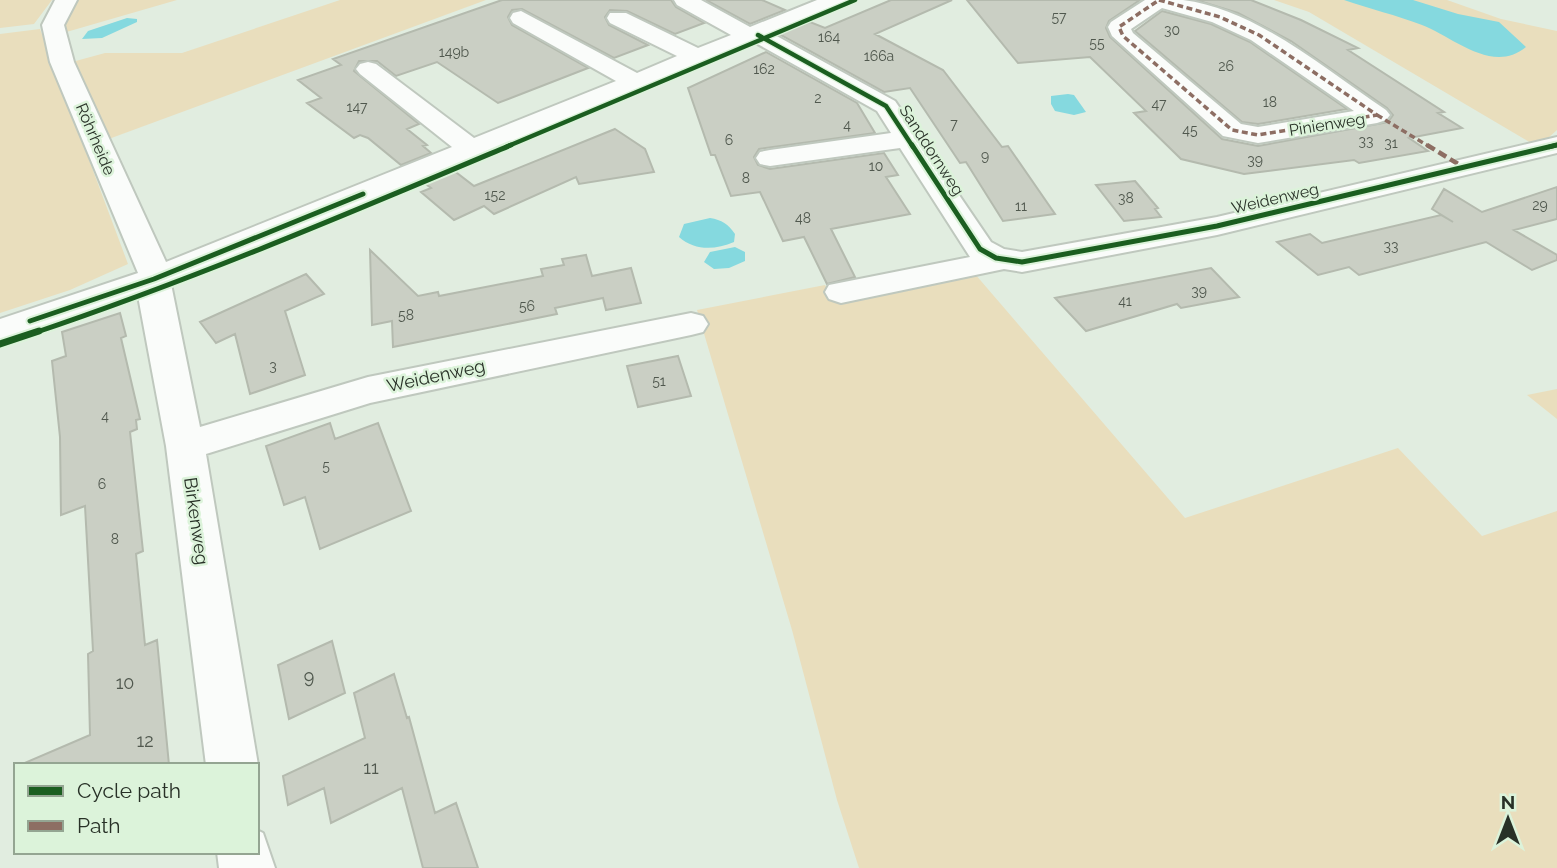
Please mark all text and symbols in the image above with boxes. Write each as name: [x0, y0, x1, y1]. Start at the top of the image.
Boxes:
house number: 57: [1051, 9, 1067, 25]
house number: 30: [1164, 22, 1180, 38]
house number: 164: [818, 29, 840, 45]
house number: 55: [1089, 35, 1105, 51]
house number: 149b: [439, 44, 470, 60]
house number: 166a: [864, 48, 894, 64]
house number: 26: [1218, 58, 1234, 74]
house number: 162: [753, 61, 775, 77]
house number: 2: [814, 90, 822, 106]
house number: 18: [1263, 94, 1277, 110]
house number: 47: [1151, 96, 1167, 112]
house number: 147: [346, 99, 368, 115]
street label: Röhrheide: [72, 100, 119, 178]
street label: Sanddornweg: [895, 102, 968, 199]
street label: Pinienweg: [1288, 109, 1366, 140]
house number: 7: [950, 116, 958, 132]
house number: 4: [843, 117, 851, 133]
house number: 45: [1182, 122, 1198, 138]
house number: 6: [725, 132, 733, 148]
house number: 33: [1359, 133, 1373, 149]
house number: 31: [1384, 135, 1398, 151]
house number: 9: [981, 148, 989, 164]
house number: 39: [1247, 152, 1263, 168]
house number: 10: [869, 158, 883, 174]
house number: 8: [742, 170, 750, 186]
street label: Weidenweg: [1230, 179, 1321, 218]
house number: 152: [485, 187, 505, 203]
house number: 38: [1118, 190, 1134, 206]
house number: 29: [1532, 197, 1548, 213]
house number: 11: [1015, 198, 1027, 214]
house number: 48: [795, 210, 811, 226]
house number: 33: [1384, 238, 1398, 254]
house number: 39: [1191, 283, 1207, 299]
house number: 41: [1118, 293, 1132, 309]
house number: 56: [519, 298, 535, 314]
house number: 58: [398, 307, 414, 323]
street label: Weidenweg: [385, 355, 487, 396]
house number: 3: [269, 358, 277, 374]
house number: 51: [652, 373, 666, 389]
house number: 4: [101, 408, 109, 424]
house number: 5: [322, 458, 330, 474]
house number: 6: [98, 476, 106, 492]
street label: Birkenweg: [180, 476, 213, 566]
house number: 8: [111, 531, 119, 547]
house number: 9: [304, 666, 314, 687]
house number: 10: [116, 672, 134, 693]
house number: 12: [136, 730, 154, 751]
house number: 11: [363, 757, 379, 778]
legend: [14, 763, 259, 854]
text: Cycle path: [77, 778, 181, 803]
north arrow: [1473, 784, 1543, 854]
text: N: [1501, 791, 1515, 813]
text: Path: [77, 813, 121, 838]

